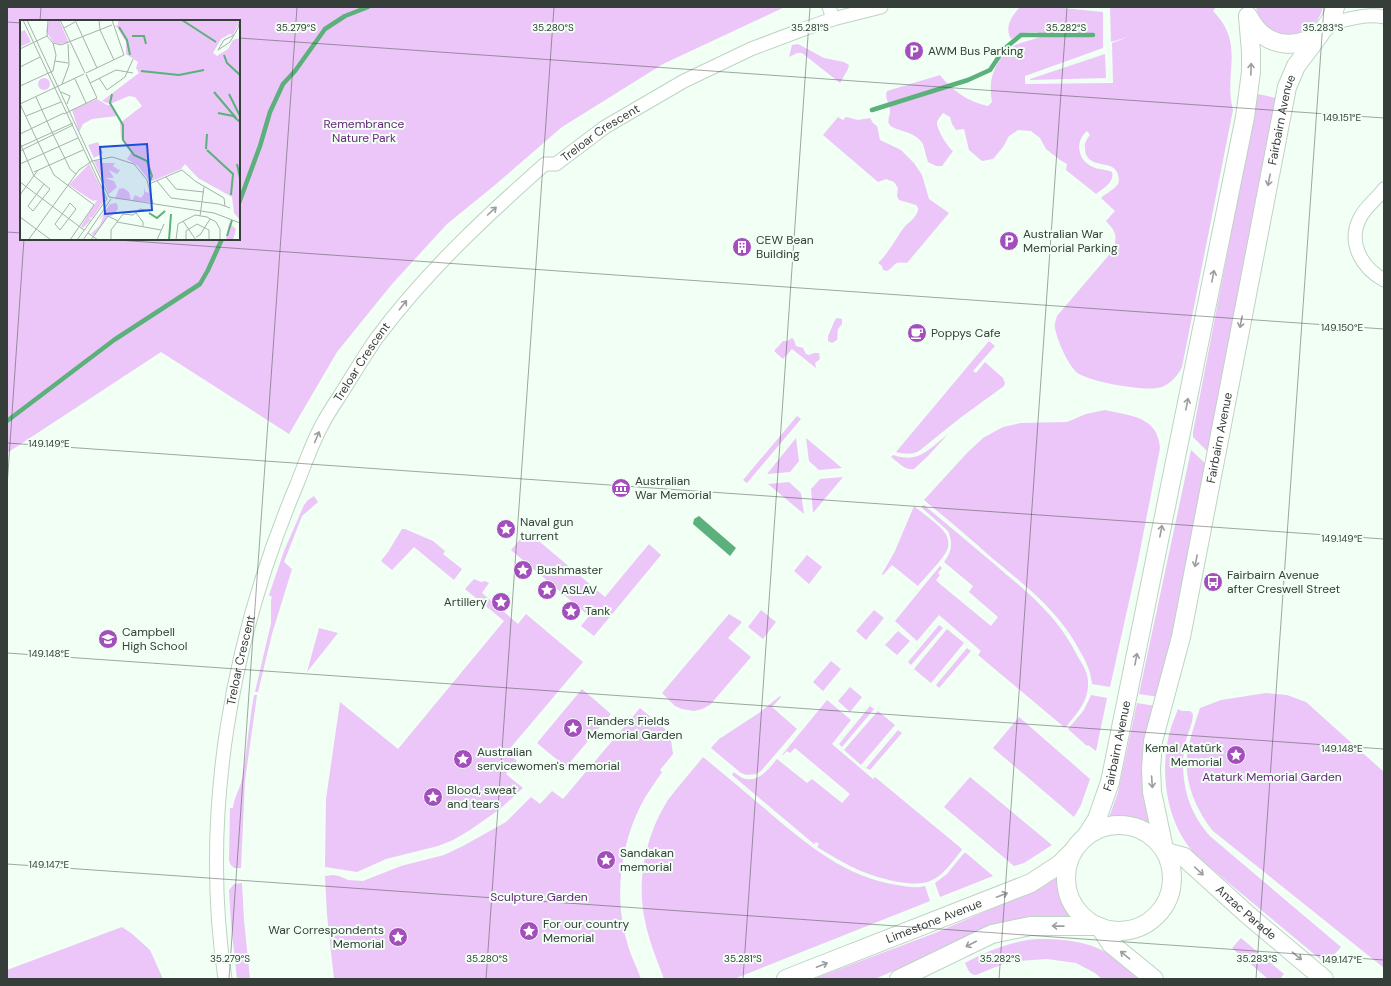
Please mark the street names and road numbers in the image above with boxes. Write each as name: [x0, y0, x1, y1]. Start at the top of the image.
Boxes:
street label: Fairbairn Avenue: [1264, 72, 1300, 166]
street label: Treloar Crescent: [558, 100, 643, 165]
street label: Treloar Crescent: [330, 319, 394, 405]
street label: Fairbairn Avenue: [1203, 391, 1236, 484]
street label: Treloar Crescent: [223, 613, 259, 707]
street label: Fairbairn Avenue: [1099, 699, 1134, 793]
street label: Anzac Parade: [1212, 882, 1280, 944]
street label: Limestone Avenue: [884, 895, 985, 947]

